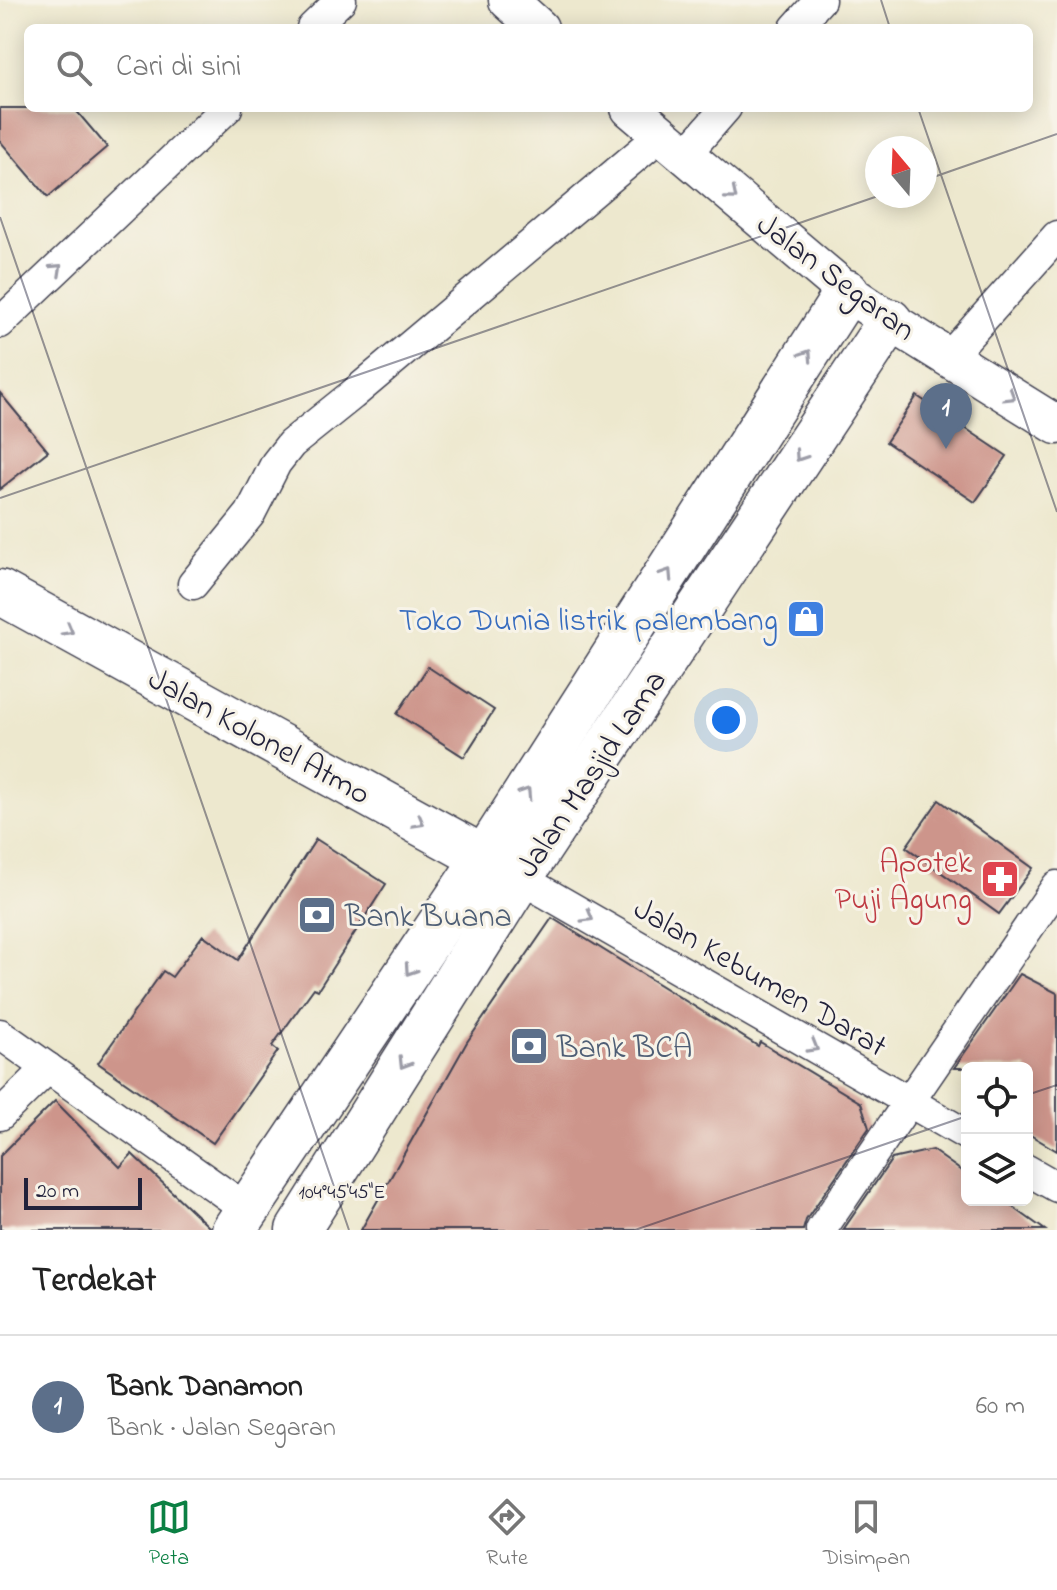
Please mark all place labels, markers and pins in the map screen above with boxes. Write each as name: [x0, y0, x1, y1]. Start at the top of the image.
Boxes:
pin: 1: [920, 383, 972, 449]
shop icon: Toko Dunia listrik palembang: [785, 598, 827, 640]
place label: Toko Dunia listrik palembang: [399, 599, 778, 646]
place label: Apotek Puji Agung: [835, 841, 973, 925]
pharmacy icon: Apotek Puji Agung: [979, 858, 1021, 900]
bank icon: Bank Buana: [296, 894, 338, 936]
place label: Bank Buana: [344, 895, 512, 942]
bank icon: Bank BCA: [508, 1025, 550, 1067]
place label: Bank BCA: [556, 1026, 692, 1073]

